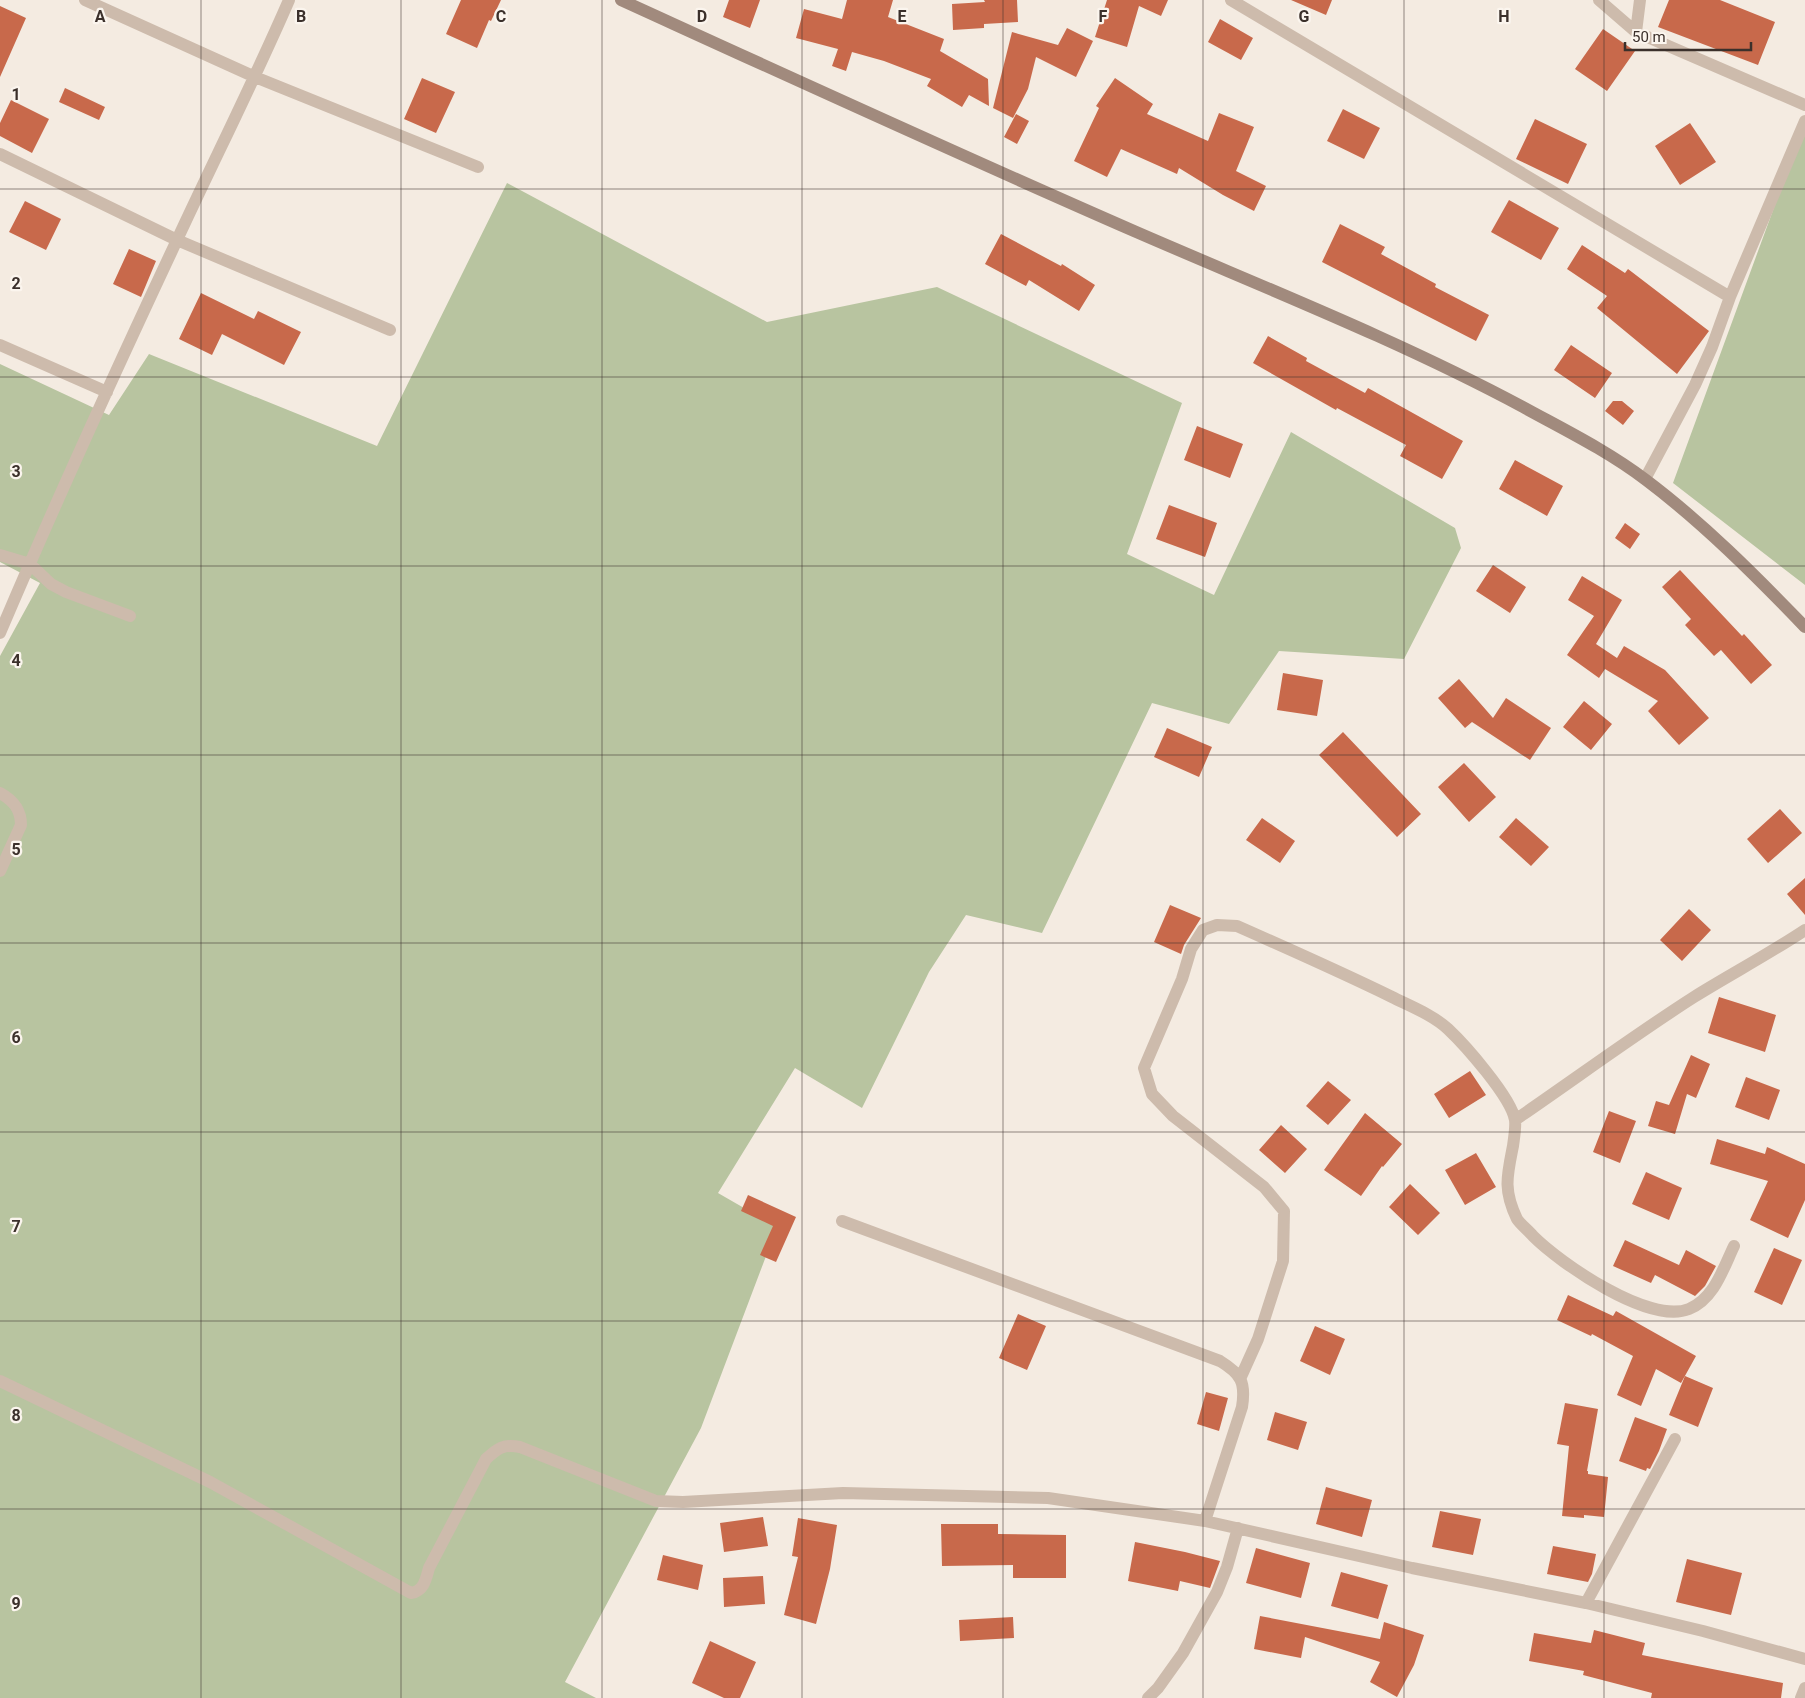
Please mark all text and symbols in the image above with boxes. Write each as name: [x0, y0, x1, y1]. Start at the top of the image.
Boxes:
text: A: [95, 7, 106, 26]
text: B: [296, 7, 306, 26]
text: C: [496, 7, 506, 26]
text: D: [697, 7, 707, 26]
text: E: [898, 7, 907, 26]
text: F: [1099, 7, 1108, 26]
text: G: [1299, 7, 1310, 26]
text: H: [1498, 7, 1510, 26]
scale bar: [1625, 20, 1751, 52]
text: 50 m: [1632, 28, 1666, 46]
text: 1: [11, 85, 21, 104]
text: 2: [11, 274, 21, 293]
text: 3: [11, 462, 21, 481]
text: 4: [11, 651, 21, 670]
text: 5: [11, 840, 21, 859]
text: 6: [11, 1028, 21, 1047]
text: 7: [11, 1217, 21, 1236]
text: 8: [11, 1406, 21, 1425]
text: 9: [11, 1594, 21, 1613]

